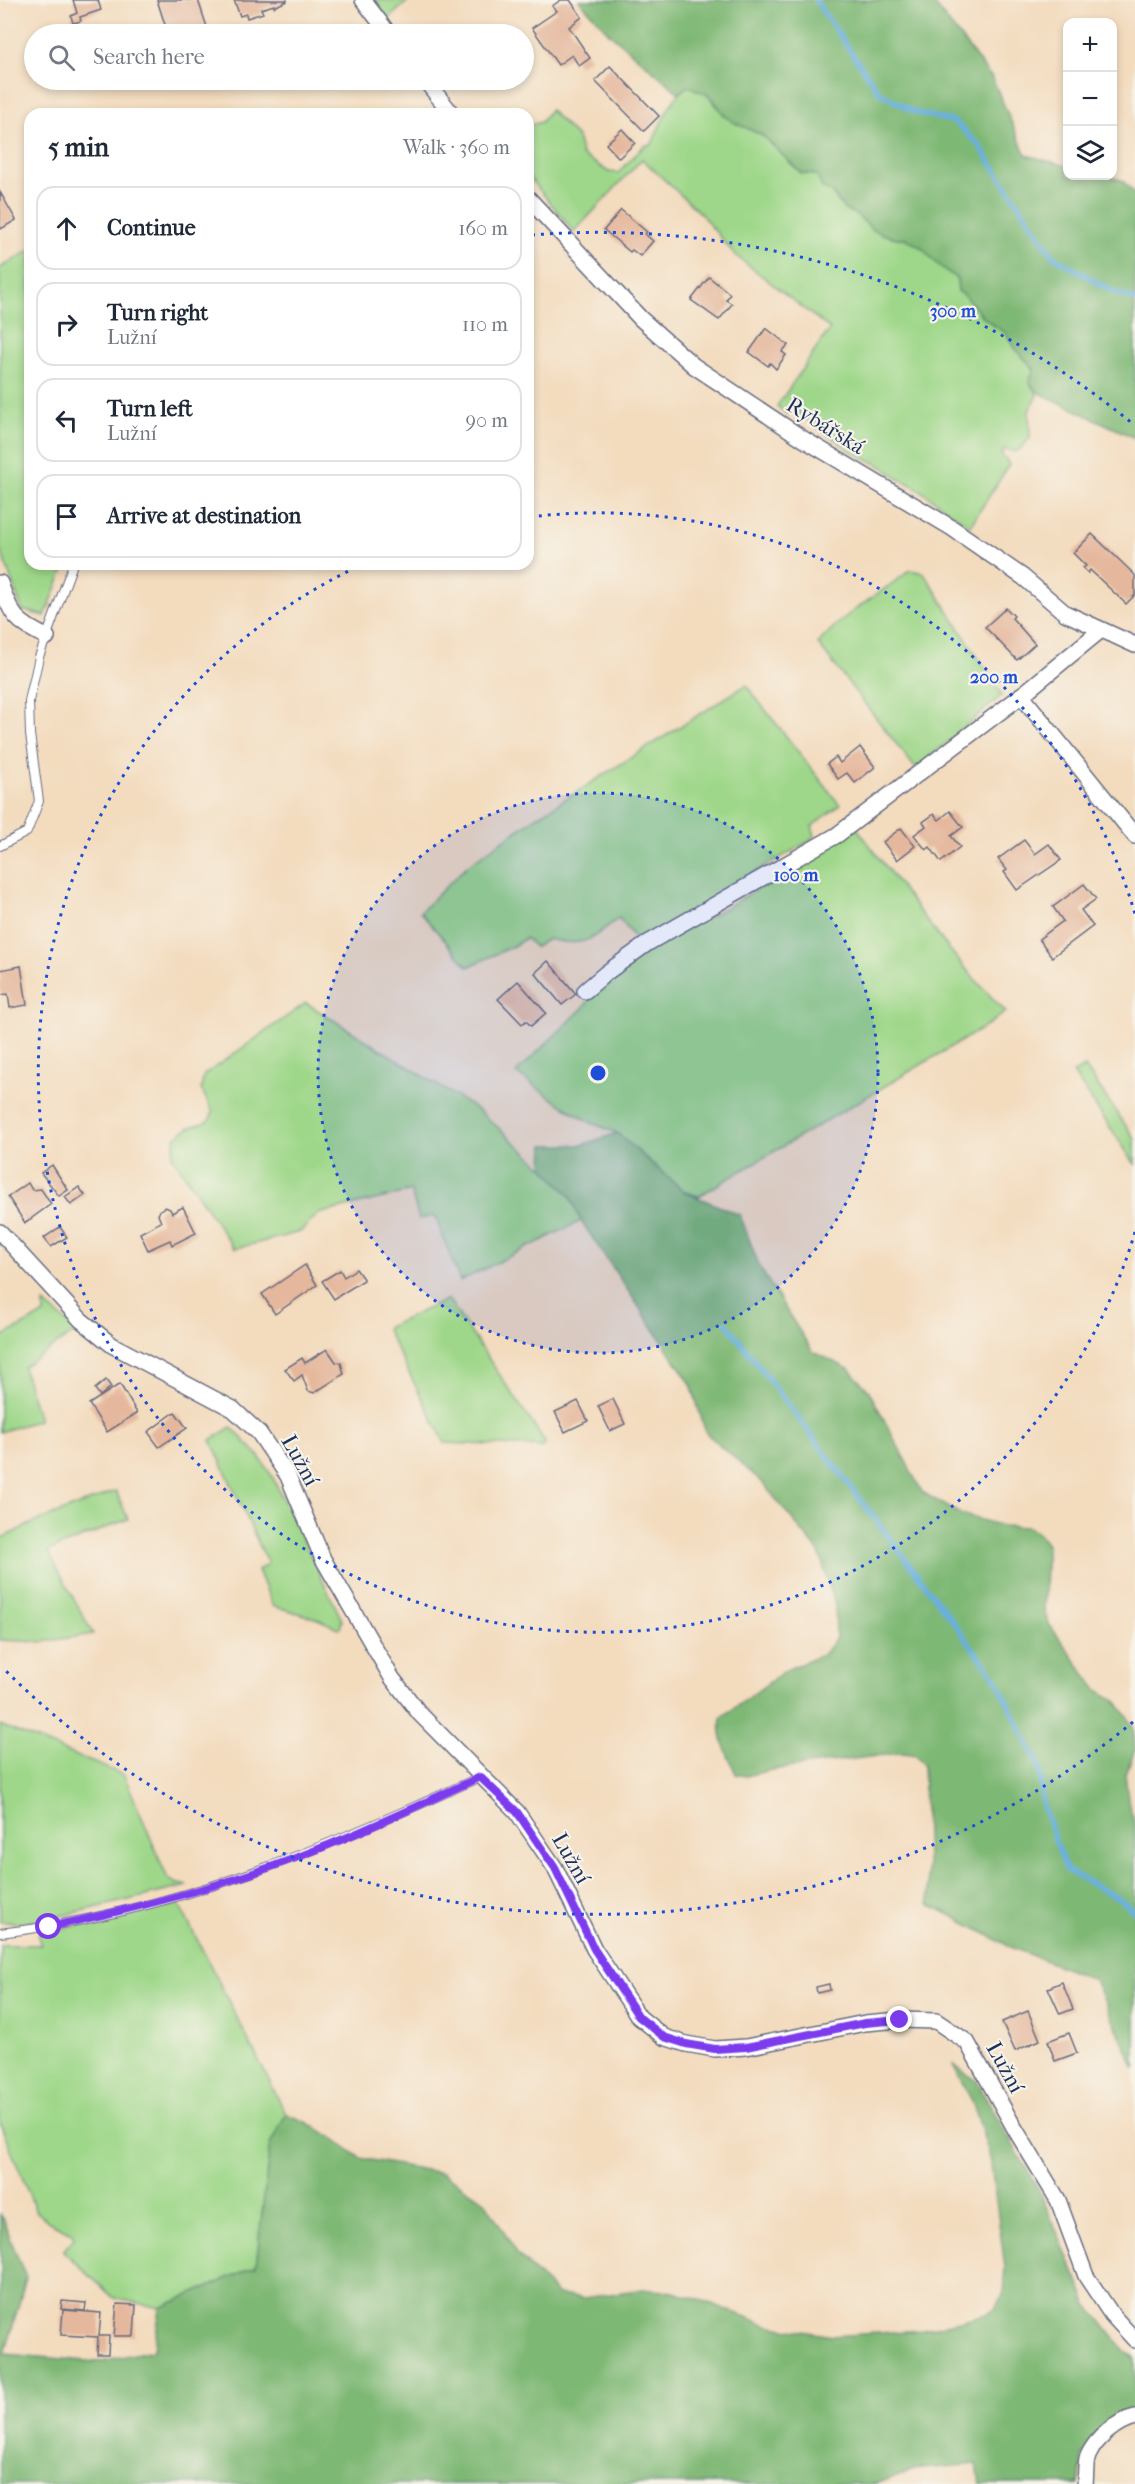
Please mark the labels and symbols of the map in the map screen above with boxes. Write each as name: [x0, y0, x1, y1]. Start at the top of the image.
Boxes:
text: 300 m: [930, 301, 977, 322]
street label: Rybářská: [781, 392, 870, 460]
text: 200 m: [970, 667, 1019, 688]
text: 100 m: [773, 865, 820, 886]
centre of rings: [588, 1063, 608, 1083]
street label: Lužní: [275, 1430, 325, 1491]
street label: Lužní: [546, 1828, 596, 1889]
route start: [35, 1913, 61, 1939]
route end: [886, 2006, 912, 2032]
street label: Lužní: [980, 2037, 1030, 2098]

